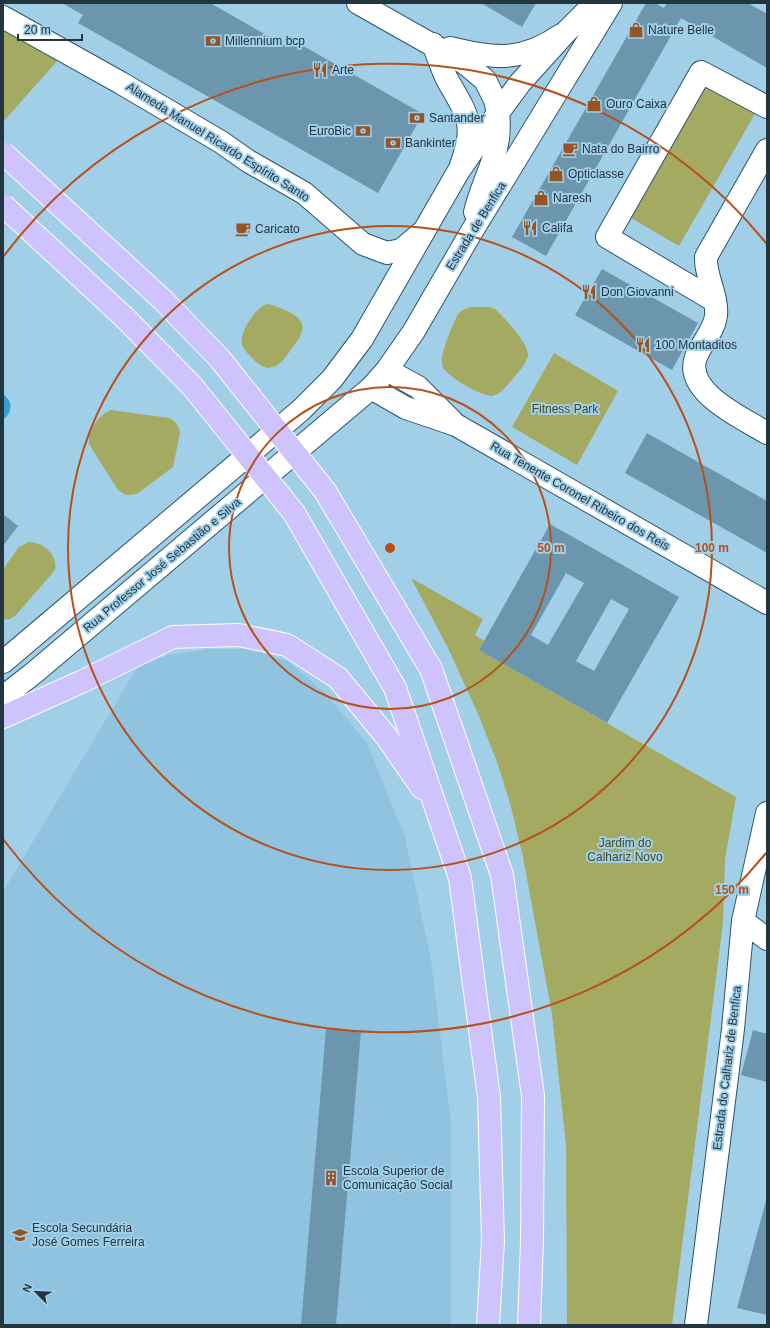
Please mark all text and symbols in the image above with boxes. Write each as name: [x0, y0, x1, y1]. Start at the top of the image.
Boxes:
scale bar: [18, 16, 82, 42]
shop icon: Nature Belle: [627, 21, 645, 39]
text: 20 m: [24, 23, 51, 37]
place label: Nature Belle: [648, 23, 714, 37]
bank icon: Millennium bcp: [204, 32, 222, 50]
place label: Millennium bcp: [225, 34, 305, 48]
restaurant icon: Arte: [311, 61, 329, 79]
place label: Arte: [332, 63, 354, 77]
street label: Alameda Manuel Ricardo Espírito Santo: [124, 80, 312, 205]
shop icon: Ouro Caixa: [585, 95, 603, 113]
place label: Ouro Caixa: [606, 97, 667, 111]
bank icon: Santander: [408, 109, 426, 127]
place label: Santander: [429, 111, 484, 125]
bank icon: EuroBic: [354, 122, 372, 140]
place label: EuroBic: [309, 124, 351, 138]
bank icon: Bankinter: [384, 134, 402, 152]
place label: Bankinter: [405, 136, 456, 150]
cafe icon: Nata do Bairro: [561, 140, 579, 158]
place label: Nata do Bairro: [582, 142, 660, 156]
shop icon: Opticlasse: [547, 165, 565, 183]
place label: Opticlasse: [568, 167, 624, 181]
street label: Estrada de Benfica: [443, 179, 509, 273]
shop icon: Naresh: [532, 189, 550, 207]
place label: Naresh: [553, 191, 592, 205]
restaurant icon: Califa: [521, 219, 539, 237]
cafe icon: Caricato: [234, 220, 252, 238]
place label: Califa: [542, 221, 573, 235]
place label: Caricato: [255, 222, 300, 236]
restaurant icon: Don Giovanni: [580, 283, 598, 301]
place label: Don Giovanni: [601, 285, 674, 299]
restaurant icon: 100 Montaditos: [634, 336, 652, 354]
place label: 100 Montaditos: [655, 338, 737, 352]
park label: Fitness Park: [532, 402, 599, 416]
street label: Rua Tenente Coronel Ribeiro dos Reis: [488, 439, 672, 553]
street label: Rua Professor José Sebastião e Silva: [80, 495, 244, 635]
centre of rings: [383, 541, 397, 555]
text: 50 m: [537, 541, 565, 555]
text: 100 m: [695, 541, 729, 555]
park label: Jardim do Calhariz Novo: [587, 836, 663, 864]
text: 150 m: [715, 883, 749, 897]
street label: Estrada do Calhariz de Benfica: [710, 985, 744, 1151]
place label: Escola Superior de Comunicação Social: [343, 1164, 452, 1192]
building icon: Escola Superior de Comunicação Social: [322, 1169, 340, 1187]
place label: Escola Secundária José Gomes Ferreira: [32, 1221, 145, 1249]
school or university icon: Escola Secundária José Gomes Ferreira: [11, 1226, 29, 1244]
north arrow: [16, 1272, 56, 1312]
text: N: [20, 1282, 34, 1294]

